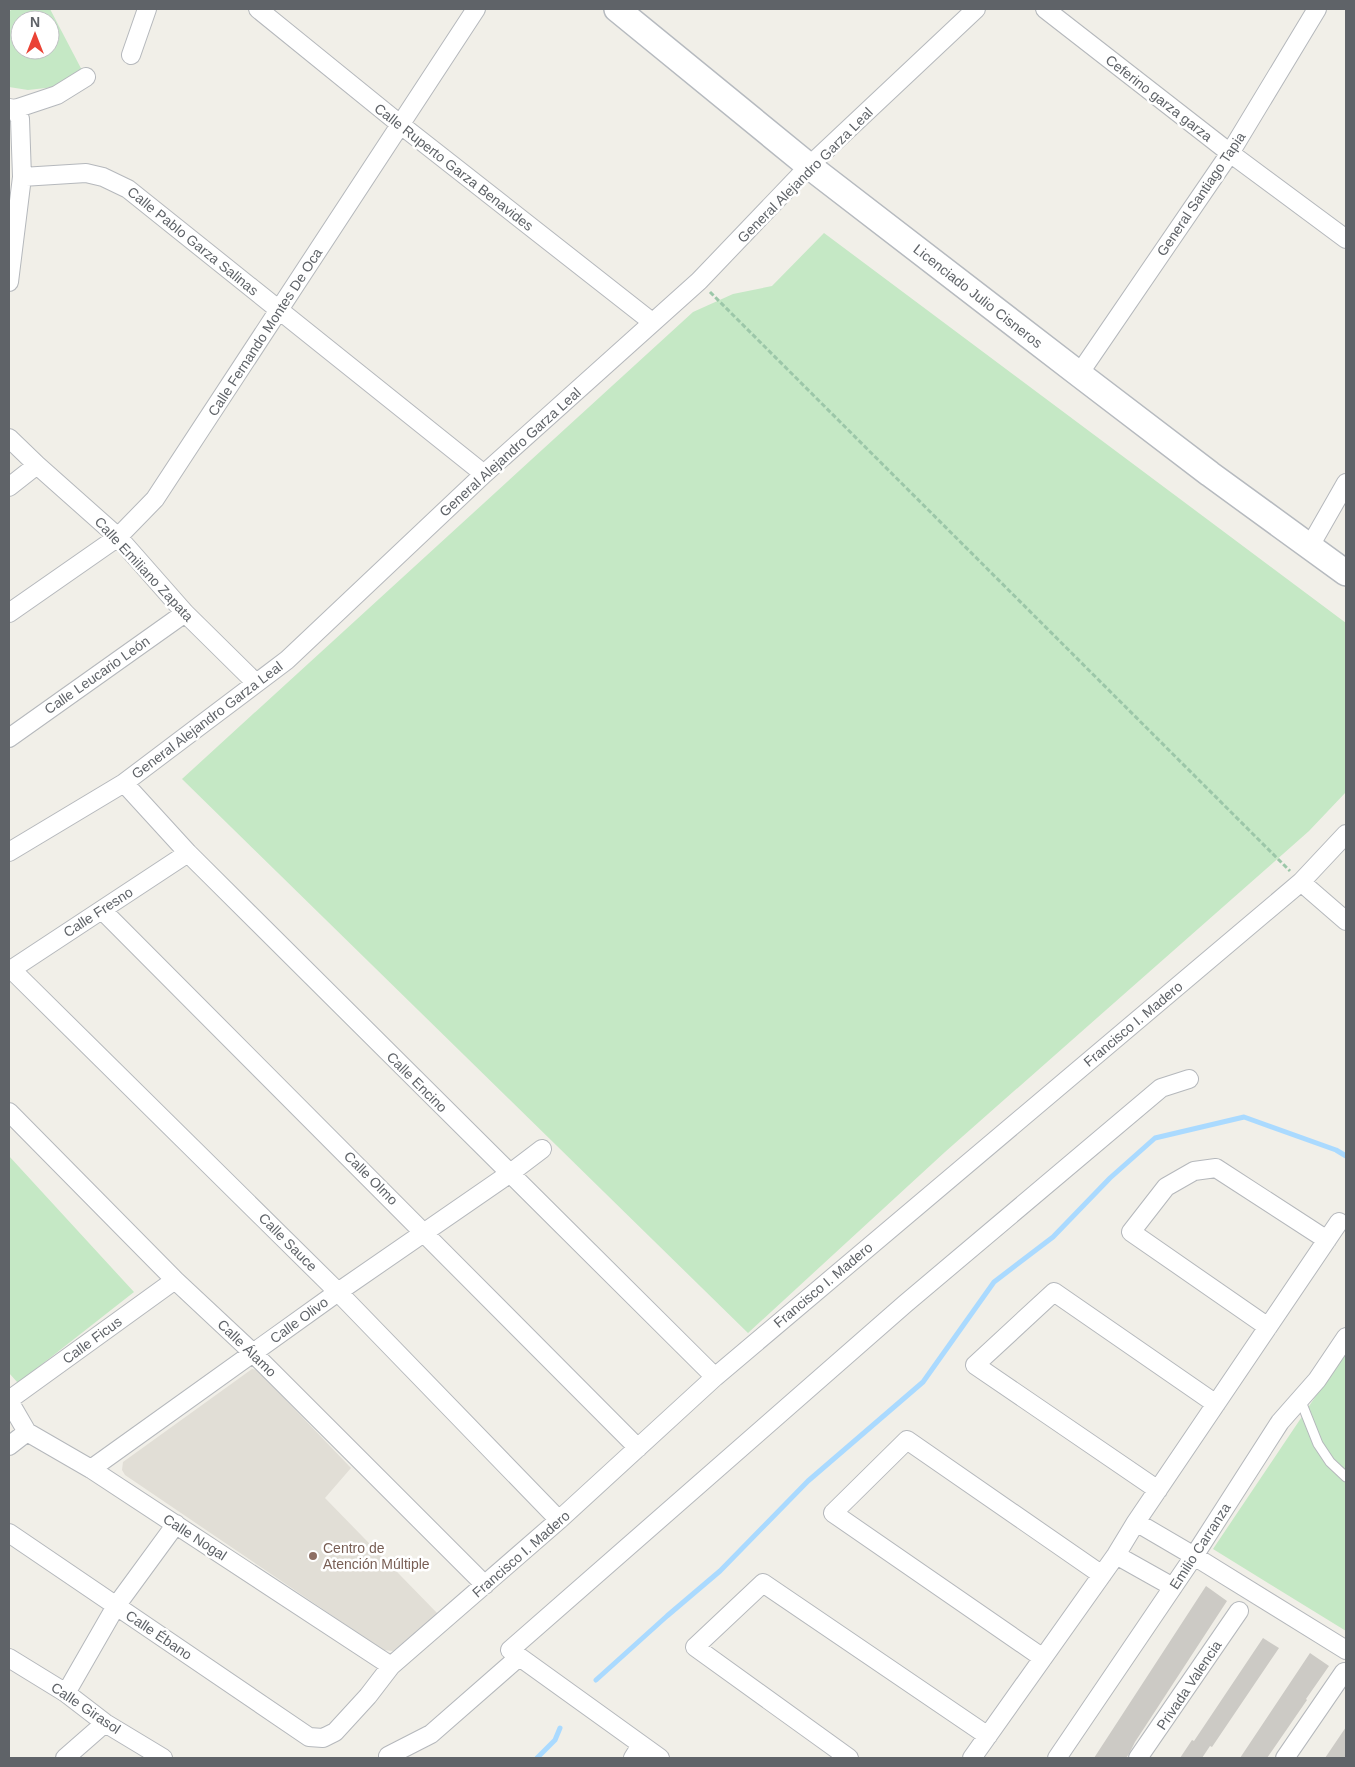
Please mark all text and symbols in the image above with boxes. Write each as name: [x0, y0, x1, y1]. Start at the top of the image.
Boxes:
north arrow: [10, 10, 60, 60]
text: N: [30, 14, 40, 30]
street label: Ceferino garza garza: [1103, 51, 1216, 145]
street label: Calle Ruperto Garza Benavides: [371, 100, 537, 234]
street label: General Alejandro Garza Leal: [734, 104, 876, 246]
street label: General Santiago Tapia: [1154, 129, 1249, 259]
street label: Calle Pablo Garza Salinas: [124, 183, 262, 299]
street label: Licenciado Julio Cisneros: [911, 241, 1045, 351]
street label: Calle Fernando Montes De Oca: [205, 245, 325, 419]
street label: General Alejandro Garza Leal: [436, 384, 584, 520]
street label: Calle Emiliano Zapata: [91, 513, 197, 625]
street label: Calle Leucario León: [41, 633, 153, 717]
street label: General Alejandro Garza Leal: [129, 658, 285, 782]
street label: Calle Fresno: [60, 884, 136, 940]
street label: Francisco I. Madero: [1080, 978, 1186, 1070]
street label: Calle Encino: [384, 1049, 451, 1116]
street label: Calle Olmo: [341, 1148, 401, 1208]
street label: Calle Sauce: [256, 1210, 320, 1274]
street label: Francisco I. Madero: [770, 1239, 876, 1331]
street label: Calle Olivo: [267, 1294, 331, 1346]
street label: Calle Ficus: [59, 1313, 125, 1367]
street label: Calle Álamo: [214, 1316, 280, 1380]
street label: Emilio Carranza: [1166, 1500, 1234, 1592]
street label: Francisco I. Madero: [469, 1507, 573, 1601]
street label: Calle Nogal: [160, 1511, 230, 1563]
place label: Centro de Atención Múltiple: [323, 1540, 430, 1572]
marker: Centro de Atención Múltiple: [307, 1550, 319, 1562]
street label: Calle Ébano: [123, 1607, 195, 1663]
street label: Privada Valencia: [1153, 1637, 1225, 1733]
street label: Calle Girasol: [48, 1679, 124, 1737]

